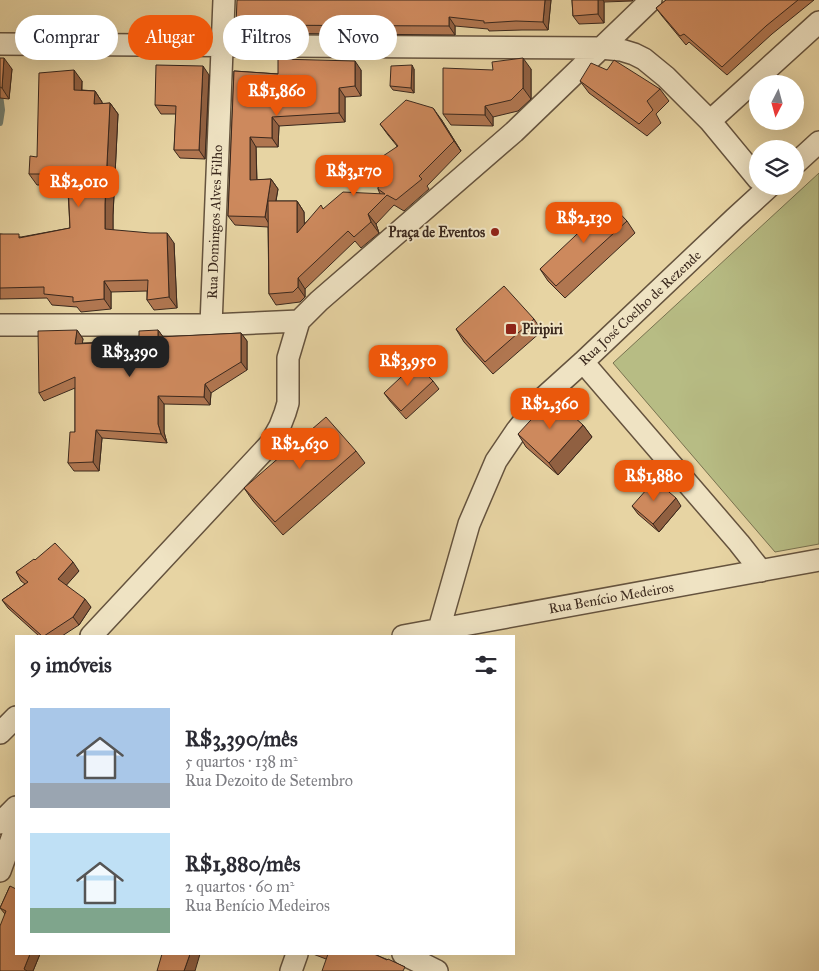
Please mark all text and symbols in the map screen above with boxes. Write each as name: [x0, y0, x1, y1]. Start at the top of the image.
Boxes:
chip: Comprar: [15, 15, 118, 60]
chip: Alugar: [128, 15, 213, 60]
chip: Filtros: [223, 15, 309, 60]
chip: Novo: [319, 15, 397, 60]
pin: R$1,860: [231, 74, 323, 117]
north arrow: [749, 75, 804, 130]
map controls: [749, 75, 804, 195]
text: R$1,860: [248, 81, 306, 100]
button: layers: [749, 140, 804, 195]
street label: Rua Domingos Alves Filho: [204, 144, 226, 300]
pin: R$3,170: [308, 154, 400, 197]
text: R$3,170: [326, 161, 382, 180]
pin: R$2,010: [33, 166, 125, 208]
text: R$2,010: [50, 172, 108, 191]
pin: R$2,130: [538, 202, 630, 244]
text: R$2,130: [556, 208, 612, 227]
place label: Praça de Eventos: [388, 224, 485, 242]
marker: Praça de Eventos: [489, 226, 501, 238]
street label: Rua José Coelho de Rezende: [575, 247, 705, 370]
place label: Piripiri: [522, 321, 563, 339]
marker: Piripiri: [504, 322, 518, 336]
pin: R$3,390: [84, 336, 176, 378]
text: R$3,390: [102, 342, 158, 361]
pin: R$3,950: [362, 344, 454, 387]
text: R$3,950: [380, 351, 436, 370]
pin: R$2,360: [504, 388, 596, 430]
text: R$2,360: [521, 394, 579, 413]
pin: R$2,630: [254, 428, 346, 470]
text: R$2,630: [271, 434, 329, 453]
pin: R$1,880: [608, 460, 700, 502]
text: R$1,880: [625, 466, 683, 485]
street label: Rua Benício Medeiros: [547, 579, 675, 617]
icon: filters: [472, 651, 500, 679]
text: 9 imóveis: [30, 652, 112, 678]
text: R$3,390/mês: [185, 726, 298, 752]
icon: home: [70, 728, 130, 788]
text: 5 quartos · 138 m²: [185, 752, 298, 771]
text: Rua Dezoito de Setembro: [185, 771, 353, 790]
text: R$1,880/mês: [185, 851, 300, 877]
icon: home: [70, 853, 130, 913]
text: 2 quartos · 60 m²: [185, 877, 294, 896]
text: Rua Benício Medeiros: [185, 896, 330, 915]

